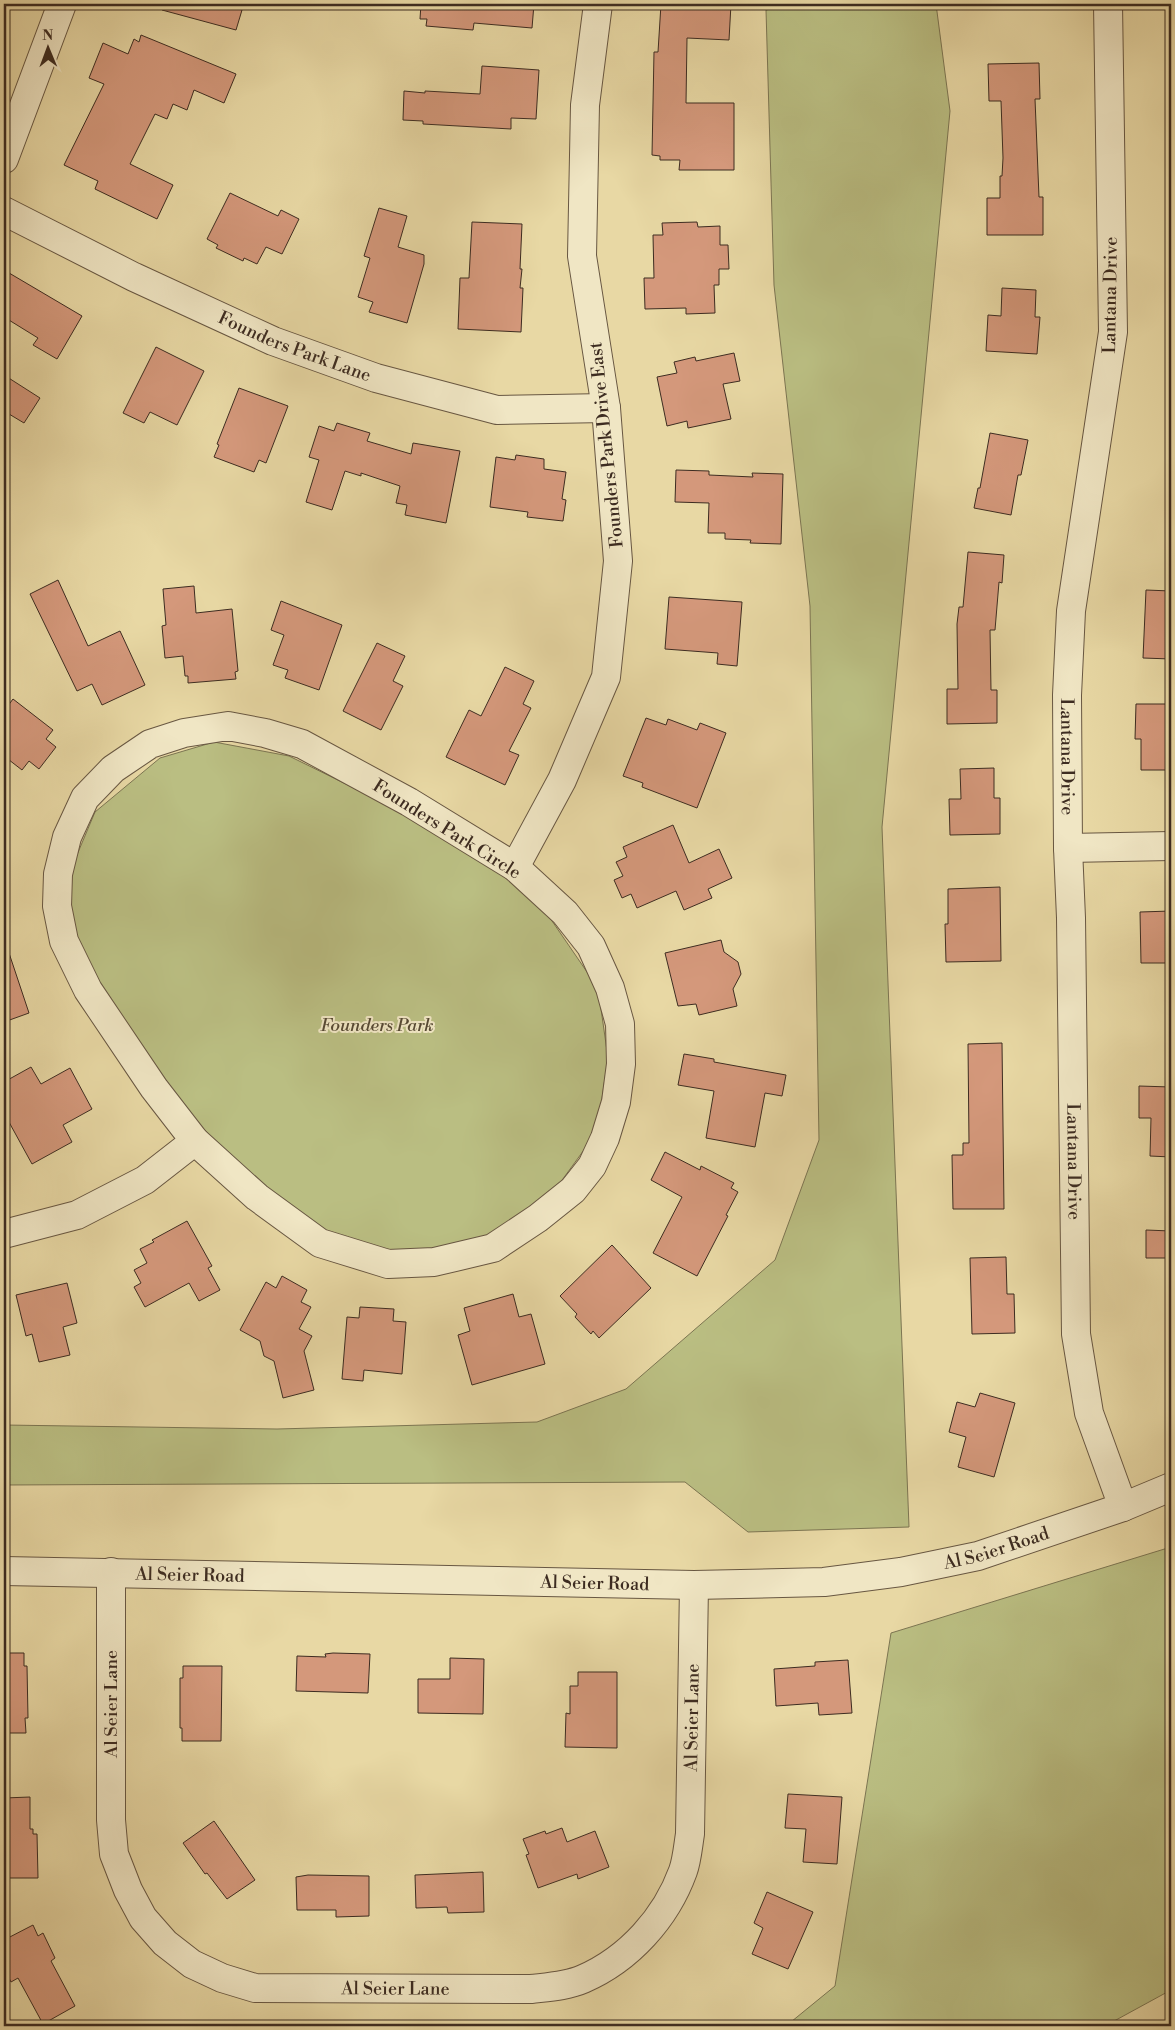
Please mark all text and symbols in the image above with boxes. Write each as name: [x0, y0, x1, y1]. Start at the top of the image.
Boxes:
north arrow: [22, 22, 72, 72]
text: N: [42, 27, 53, 45]
street label: Lantana Drive: [1098, 236, 1123, 354]
street label: Founders Park Lane: [214, 306, 374, 387]
street label: Founders Park Drive East: [584, 340, 629, 549]
street label: Lantana Drive: [1055, 698, 1079, 815]
street label: Founders Park Circle: [368, 774, 525, 884]
park label: Founders Park: [320, 1014, 434, 1037]
street label: Lantana Drive: [1061, 1103, 1086, 1220]
street label: Al Seier Road: [940, 1522, 1053, 1575]
street label: Al Seier Road: [134, 1563, 246, 1588]
street label: Al Seier Road: [539, 1571, 650, 1596]
street label: Al Seier Lane: [100, 1650, 123, 1759]
street label: Al Seier Lane: [680, 1663, 705, 1773]
street label: Al Seier Lane: [340, 1977, 450, 2001]

